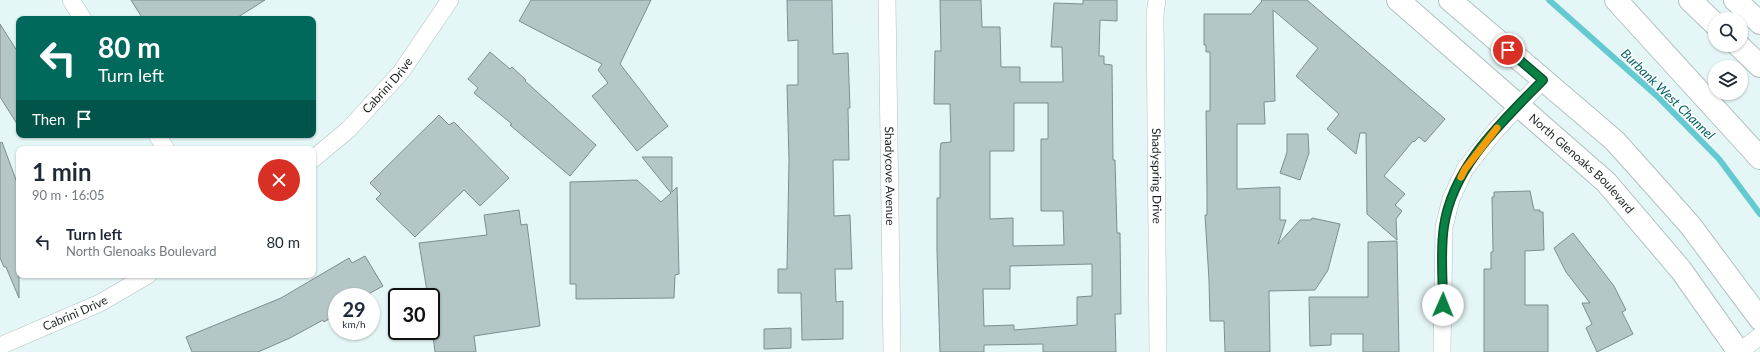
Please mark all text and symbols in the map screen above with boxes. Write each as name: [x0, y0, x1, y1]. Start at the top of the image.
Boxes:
map controls: [1708, 12, 1748, 100]
button: search: [1708, 12, 1748, 52]
text: 80 m: [98, 30, 161, 64]
icon: left: [32, 32, 84, 84]
pin: [1491, 33, 1525, 67]
icon: arrive: [1497, 39, 1519, 61]
water label: Burbank West Channel: [1618, 45, 1718, 143]
street label: Cabrini Drive: [359, 55, 416, 116]
button: layers: [1708, 60, 1748, 100]
text: Turn left: [98, 64, 164, 86]
icon: arrive: [73, 108, 95, 130]
text: Then: [32, 110, 65, 128]
street label: North Glenoaks Boulevard: [1526, 110, 1638, 216]
street label: Shadycove Avenue: [882, 126, 898, 226]
street label: Shadyspring Drive: [1149, 128, 1165, 224]
text: 1 min: [32, 157, 92, 186]
button: close: [258, 159, 300, 201]
text: 90 m · 16:05: [32, 187, 105, 203]
text: Turn left: [66, 225, 122, 243]
icon: left: [32, 231, 54, 253]
text: 80 m: [266, 233, 300, 251]
text: North Glenoaks Boulevard: [66, 243, 217, 259]
position arrow: [1422, 284, 1464, 326]
speed limit sign: 30: [388, 288, 440, 340]
street label: Cabrini Drive: [40, 292, 110, 334]
text: 29: [342, 297, 366, 321]
text: km/h: [342, 318, 366, 330]

